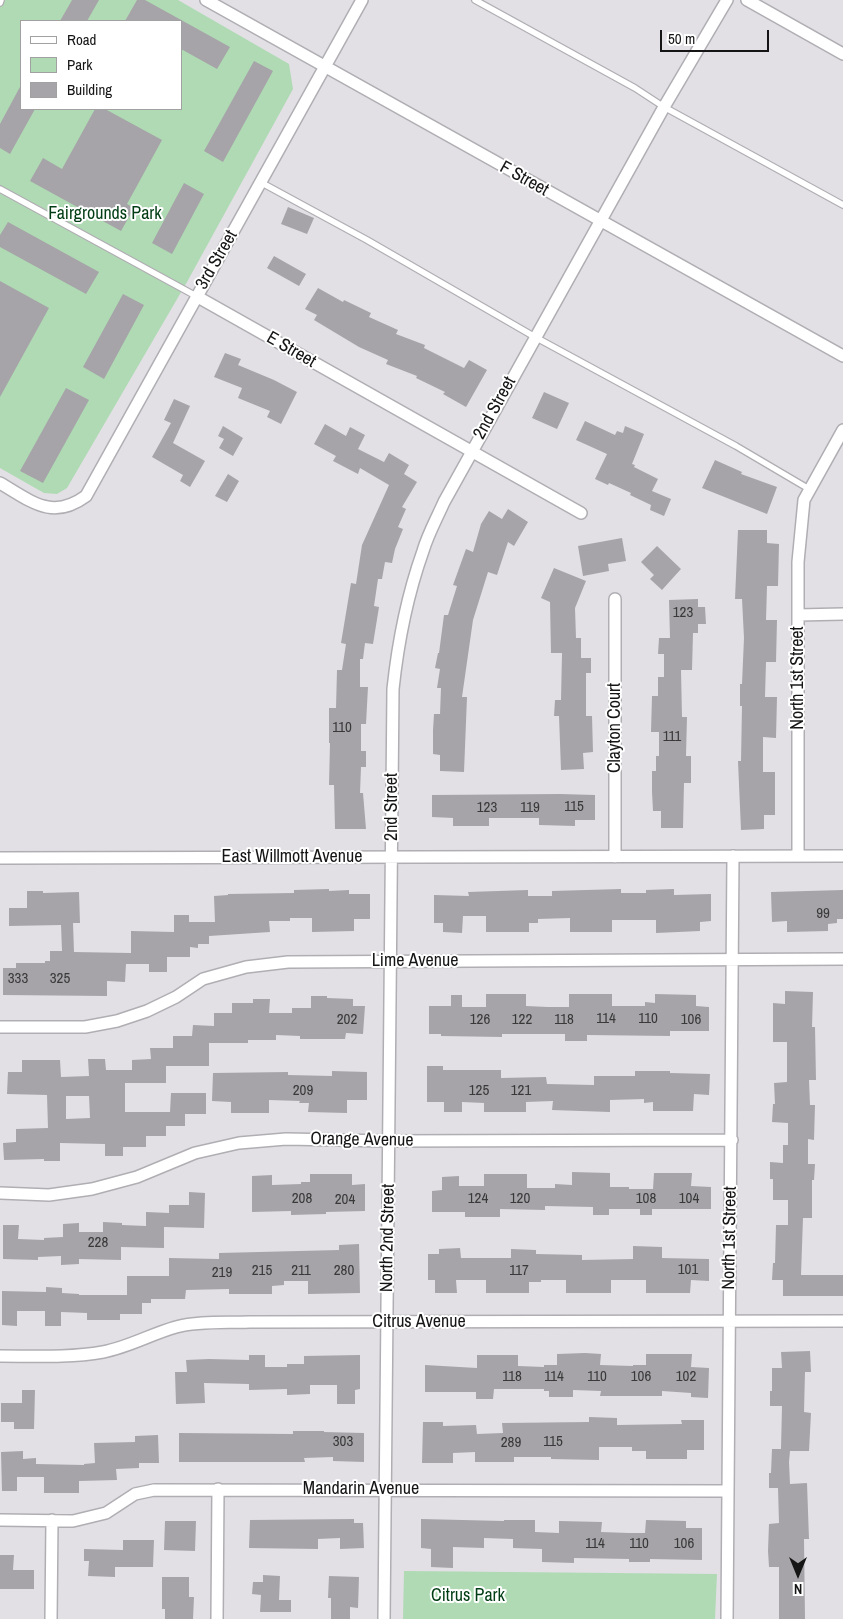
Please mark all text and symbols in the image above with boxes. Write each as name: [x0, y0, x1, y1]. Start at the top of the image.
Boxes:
legend: [20, 20, 182, 110]
scale bar: [663, 20, 772, 52]
text: 50 m: [668, 28, 695, 49]
text: Road: [67, 29, 96, 50]
text: Park: [67, 54, 92, 75]
text: Building: [67, 79, 112, 100]
street label: F Street: [496, 157, 552, 201]
park label: Fairgrounds Park: [48, 203, 162, 225]
street label: 3rd Street: [191, 227, 243, 293]
street label: E Street: [263, 327, 319, 373]
street label: 2nd Street: [469, 373, 521, 443]
house number: 123: [673, 604, 693, 622]
street label: North 1st Street: [787, 626, 809, 730]
street label: Clayton Court: [604, 683, 626, 773]
house number: 110: [332, 719, 352, 737]
house number: 111: [663, 728, 681, 746]
street label: 2nd Street: [381, 773, 403, 841]
house number: 115: [564, 798, 584, 816]
house number: 123: [477, 799, 497, 817]
house number: 119: [520, 799, 540, 817]
street label: East Willmott Avenue: [222, 846, 362, 868]
house number: 99: [816, 905, 830, 923]
street label: Lime Avenue: [372, 950, 458, 972]
house number: 333: [8, 970, 28, 988]
house number: 325: [50, 970, 70, 988]
house number: 114: [596, 1010, 616, 1028]
house number: 110: [638, 1010, 658, 1028]
house number: 202: [337, 1011, 357, 1029]
house number: 126: [470, 1011, 490, 1029]
house number: 122: [512, 1011, 532, 1029]
house number: 118: [554, 1011, 574, 1029]
house number: 106: [681, 1011, 701, 1029]
house number: 209: [293, 1082, 313, 1100]
house number: 125: [469, 1082, 489, 1100]
house number: 121: [511, 1082, 531, 1100]
street label: Orange Avenue: [310, 1128, 414, 1152]
street label: North 2nd Street: [376, 1184, 400, 1292]
street label: North 1st Street: [718, 1186, 742, 1290]
house number: 208: [292, 1190, 312, 1208]
house number: 124: [468, 1190, 488, 1208]
house number: 120: [510, 1190, 530, 1208]
house number: 108: [636, 1190, 656, 1208]
house number: 104: [679, 1190, 699, 1208]
house number: 204: [335, 1191, 355, 1209]
house number: 228: [88, 1234, 108, 1252]
house number: 101: [678, 1261, 698, 1279]
house number: 215: [252, 1262, 272, 1280]
house number: 211: [291, 1262, 311, 1280]
house number: 280: [334, 1262, 354, 1280]
house number: 117: [509, 1262, 529, 1280]
house number: 219: [212, 1264, 232, 1282]
street label: Citrus Avenue: [372, 1311, 466, 1333]
house number: 118: [502, 1368, 522, 1386]
house number: 114: [544, 1368, 564, 1386]
house number: 110: [587, 1368, 607, 1386]
house number: 106: [631, 1368, 651, 1386]
house number: 102: [676, 1368, 696, 1386]
house number: 303: [333, 1433, 353, 1451]
house number: 115: [543, 1433, 563, 1451]
house number: 289: [501, 1434, 521, 1452]
street label: Mandarin Avenue: [303, 1478, 419, 1500]
house number: 114: [585, 1535, 605, 1553]
house number: 110: [629, 1535, 649, 1553]
house number: 106: [674, 1535, 694, 1553]
north arrow: [773, 1549, 823, 1599]
text: N: [794, 1580, 802, 1598]
park label: Citrus Park: [431, 1585, 505, 1607]

